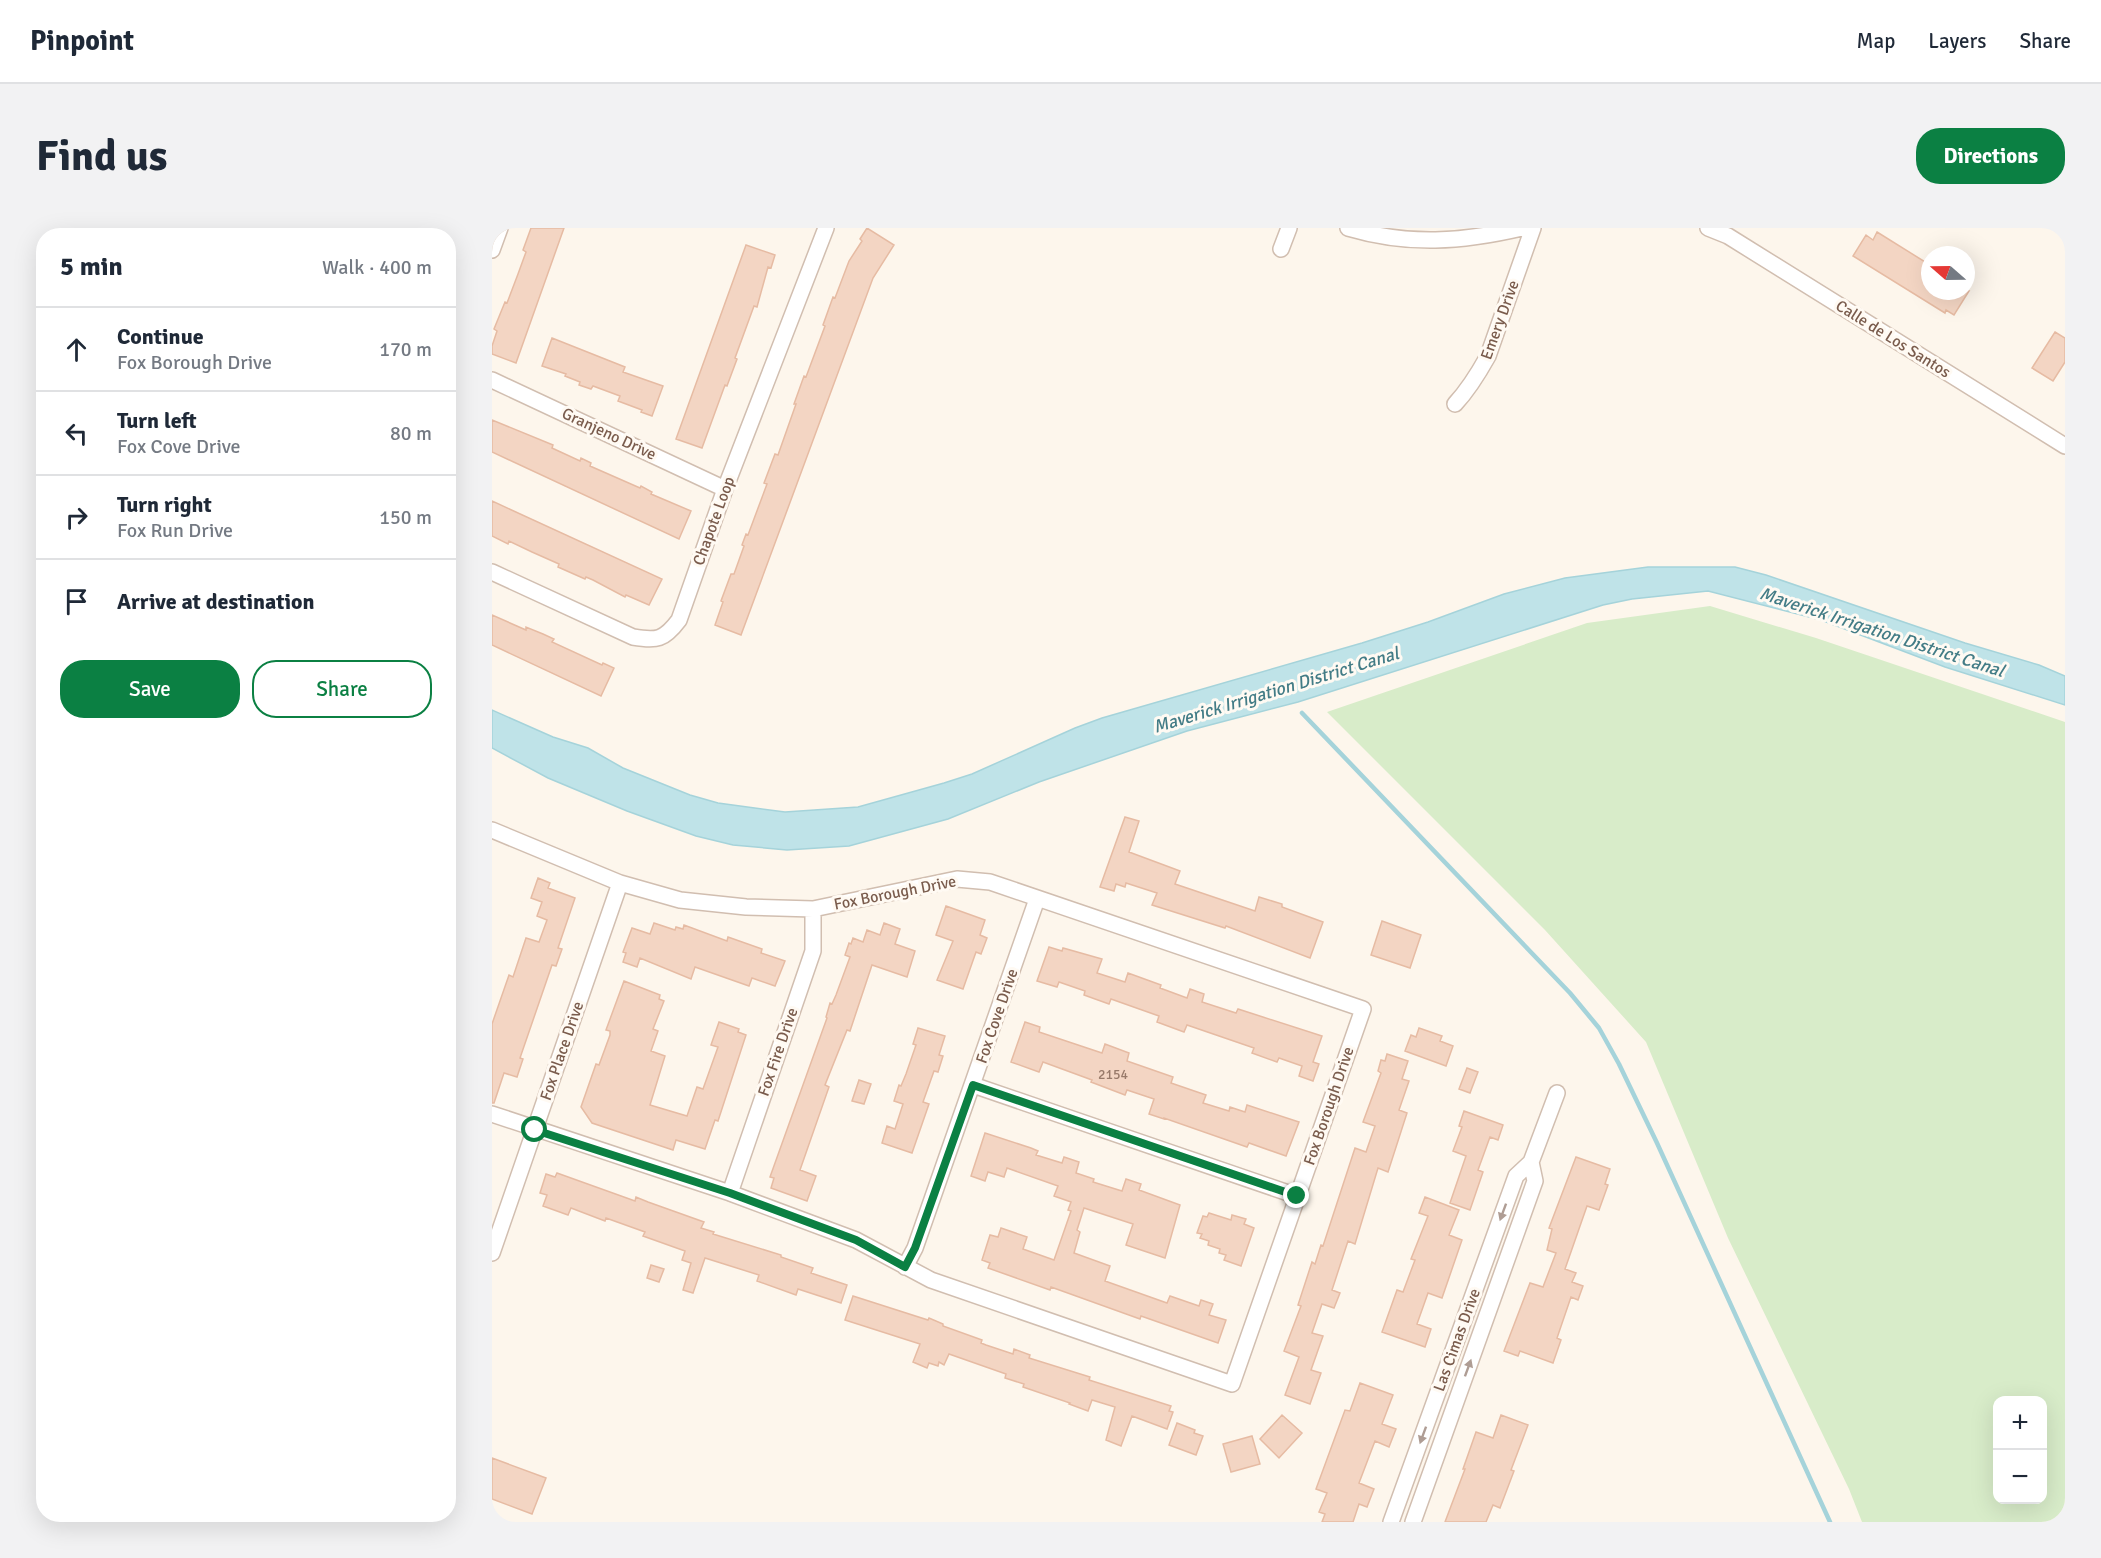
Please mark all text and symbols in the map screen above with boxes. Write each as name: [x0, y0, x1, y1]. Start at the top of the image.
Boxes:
text: Pinpoint: [30, 24, 134, 58]
text: Map: [1857, 28, 1895, 54]
text: Layers: [1928, 28, 1986, 54]
text: Share: [2019, 28, 2071, 54]
button: Directions: [1916, 128, 2065, 184]
text: Find us: [36, 131, 167, 182]
north arrow: [1921, 246, 1975, 300]
text: 5 min: [60, 251, 123, 283]
text: Walk · 400 m: [322, 255, 432, 280]
street label: Emery Drive: [1476, 278, 1524, 362]
street label: Calle de Los Santos: [1832, 296, 1954, 382]
text: Continue: [117, 323, 204, 350]
icon: ahead: [60, 333, 93, 366]
text: 170 m: [379, 337, 432, 362]
text: Fox Borough Drive: [117, 350, 272, 375]
street label: Granjeno Drive: [559, 403, 659, 465]
text: Turn left: [117, 407, 197, 434]
icon: left: [60, 417, 93, 450]
text: 80 m: [390, 421, 432, 446]
text: Fox Cove Drive: [117, 434, 241, 459]
street label: Chapote Loop: [689, 474, 739, 568]
text: Turn right: [117, 491, 212, 518]
icon: right: [60, 501, 93, 534]
text: 150 m: [379, 505, 432, 530]
text: Fox Run Drive: [117, 518, 233, 543]
water label: Maverick Irrigation District Canal: [1757, 582, 2009, 682]
icon: arrive: [60, 585, 93, 618]
text: Arrive at destination: [117, 588, 314, 615]
water label: Maverick Irrigation District Canal: [1151, 642, 1403, 738]
button: Save: [60, 660, 240, 718]
button: Share: [252, 660, 432, 718]
street label: Fox Borough Drive: [832, 871, 958, 915]
street label: Fox Cove Drive: [971, 966, 1023, 1066]
street label: Fox Place Drive: [536, 999, 588, 1103]
street label: Fox Fire Drive: [754, 1005, 802, 1099]
street label: Fox Borough Drive: [1299, 1044, 1359, 1168]
house number: 2154: [1098, 1066, 1129, 1083]
route start: [521, 1116, 547, 1142]
route end: [1283, 1182, 1309, 1208]
one-way arrow: [1498, 1203, 1508, 1221]
street label: Las Cimas Drive: [1429, 1286, 1485, 1394]
one-way arrow: [1464, 1359, 1474, 1377]
map controls: [1993, 1396, 2047, 1504]
button: +: [1993, 1396, 2047, 1450]
one-way arrow: [1417, 1426, 1427, 1444]
button: −: [1993, 1450, 2047, 1504]

